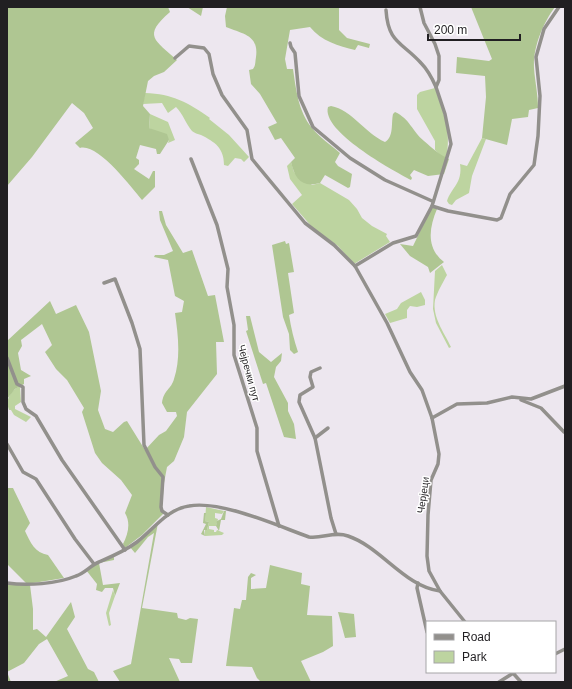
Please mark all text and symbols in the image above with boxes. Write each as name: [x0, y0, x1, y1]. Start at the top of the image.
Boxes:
scale bar: [428, 16, 520, 42]
text: 200 m: [434, 23, 467, 37]
street label: Чејречки пут: [236, 343, 262, 403]
street label: Черјеци: [415, 476, 431, 514]
legend: [426, 621, 556, 673]
text: Road: [462, 630, 491, 644]
text: Park: [462, 650, 488, 664]

